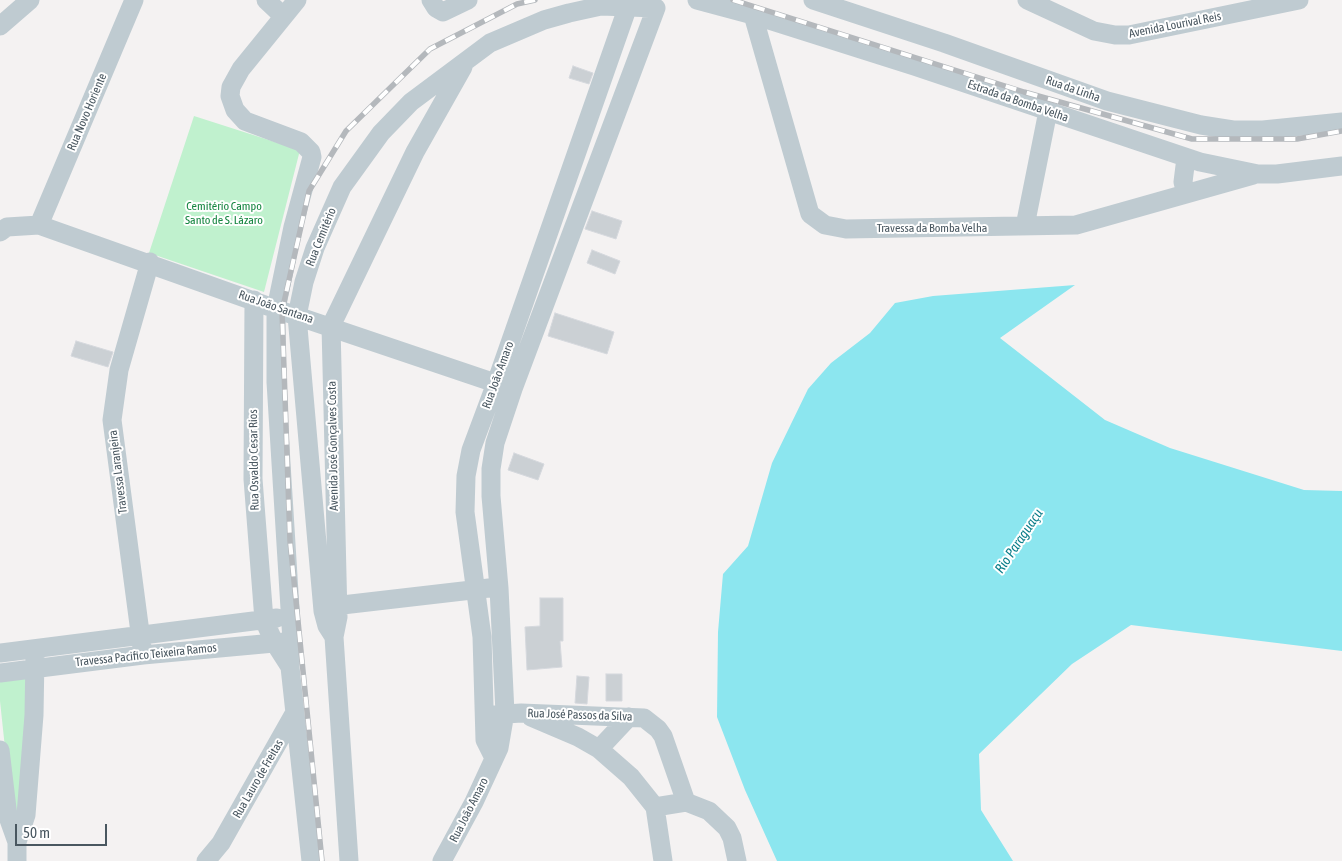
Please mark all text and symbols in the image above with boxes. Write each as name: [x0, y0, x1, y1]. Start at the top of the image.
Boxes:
street label: Avenida Lourival Reis: [1128, 9, 1222, 41]
street label: Rua Novo Horiente: [64, 71, 110, 153]
street label: Rua da Linha: [1044, 73, 1102, 105]
street label: Estrada da Bomba Velha: [966, 77, 1070, 125]
park label: Cemitério Campo Santo de S. Lázaro: [185, 199, 263, 227]
street label: Rua Cemitério: [303, 206, 339, 268]
street label: Travessa da Bomba Velha: [877, 221, 987, 235]
street label: Rua João Santana: [237, 287, 315, 327]
street label: Rua João Amaro: [479, 339, 517, 411]
street label: Avenida José Gonçalves Costa: [325, 381, 341, 511]
street label: Rua Osvaldo Cesar Rios: [246, 409, 262, 511]
street label: Travessa Laranjeira: [106, 429, 130, 515]
water label: Rio Paraguaçu: [991, 506, 1047, 576]
street label: Travessa Pacifico Teixeira Ramos: [75, 640, 217, 670]
street label: Rua José Passos da Silva: [527, 706, 633, 724]
street label: Rua Lauro de Freitas: [230, 737, 286, 821]
street label: Rua João Amaro: [447, 775, 491, 845]
scale bar: [18, 814, 110, 846]
text: 50 m: [23, 824, 50, 841]

